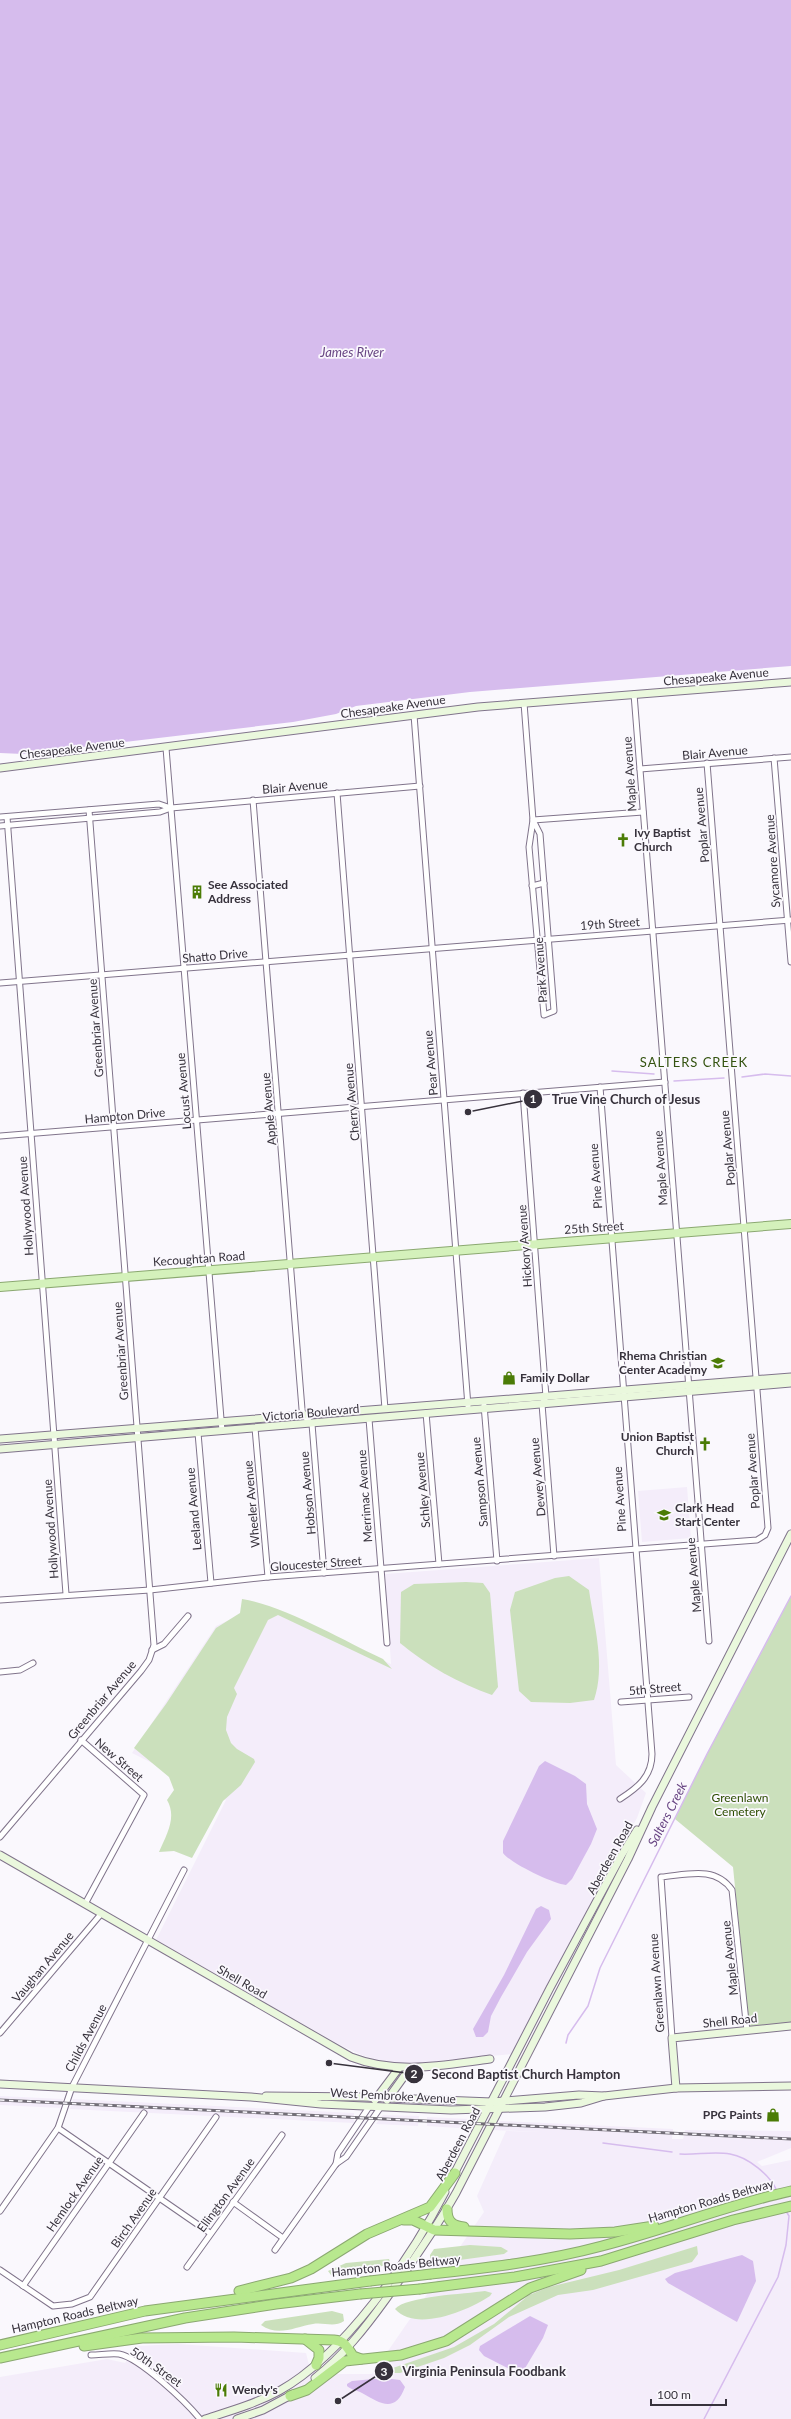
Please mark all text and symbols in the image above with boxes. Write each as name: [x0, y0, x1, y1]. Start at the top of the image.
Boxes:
water label: James River: [319, 344, 384, 360]
street label: Chesapeake Avenue: [663, 664, 769, 689]
street label: Chesapeake Avenue: [340, 692, 446, 721]
street label: Chesapeake Avenue: [19, 735, 125, 762]
street label: Maple Avenue: [619, 736, 640, 812]
street label: Blair Avenue: [682, 742, 748, 763]
street label: Blair Avenue: [262, 776, 328, 797]
street label: Poplar Avenue: [691, 787, 712, 863]
street label: Sycamore Avenue: [762, 814, 783, 908]
place label: Ivy Baptist Church: [634, 825, 691, 854]
church icon: Ivy Baptist Church: [615, 832, 631, 848]
place label: See Associated Address: [207, 877, 288, 906]
building icon: See Associated Address: [189, 884, 205, 900]
street label: 19th Street: [580, 914, 641, 933]
street label: Park Avenue: [531, 937, 550, 1003]
street label: Shatto Drive: [182, 945, 248, 966]
street label: Greenbriar Avenue: [85, 978, 106, 1078]
street label: Pear Avenue: [420, 1030, 441, 1096]
street label: Locust Avenue: [173, 1052, 194, 1130]
district label: SALTERS CREEK: [640, 1054, 748, 1070]
street label: Cherry Avenue: [341, 1062, 362, 1142]
street label: Apple Avenue: [258, 1072, 279, 1146]
callout: True Vine Church of Jesus: [523, 1086, 709, 1111]
text: 1: [530, 1091, 537, 1106]
text: True Vine Church of Jesus: [552, 1091, 700, 1107]
street label: Hampton Drive: [84, 1105, 166, 1126]
street label: Poplar Avenue: [717, 1110, 738, 1186]
street label: Maple Avenue: [650, 1130, 671, 1206]
street label: Pine Avenue: [586, 1143, 605, 1209]
street label: Hollywood Avenue: [15, 1156, 36, 1256]
street label: Hickory Avenue: [514, 1204, 535, 1288]
street label: 25th Street: [564, 1218, 625, 1237]
street label: Kecoughtan Road: [152, 1248, 246, 1269]
street label: Greenbriar Avenue: [110, 1301, 131, 1401]
place label: Rhema Christian Center Academy: [619, 1348, 708, 1377]
school or university icon: Rhema Christian Center Academy: [710, 1355, 726, 1371]
shop icon: Family Dollar: [501, 1370, 517, 1386]
place label: Family Dollar: [520, 1370, 590, 1385]
street label: Victoria Boulevard: [262, 1401, 360, 1424]
place label: Union Baptist Church: [621, 1429, 695, 1458]
street label: Poplar Avenue: [742, 1433, 763, 1509]
church icon: Union Baptist Church: [697, 1436, 713, 1452]
street label: Sampson Avenue: [468, 1437, 491, 1528]
street label: Dewey Avenue: [527, 1437, 548, 1517]
street label: Merrimac Avenue: [354, 1449, 375, 1543]
street label: Hobson Avenue: [296, 1451, 319, 1535]
street label: Schley Avenue: [412, 1451, 433, 1529]
street label: Wheeler Avenue: [240, 1460, 263, 1548]
street label: Pine Avenue: [610, 1466, 629, 1532]
street label: Leeland Avenue: [182, 1467, 205, 1551]
street label: Hollywood Avenue: [40, 1479, 61, 1579]
place label: Clark Head Start Center: [675, 1500, 740, 1529]
school or university icon: Clark Head Start Center: [656, 1507, 672, 1523]
street label: Maple Avenue: [683, 1537, 704, 1613]
street label: Gloucester Street: [270, 1553, 363, 1574]
street label: Greenbriar Avenue: [64, 1657, 139, 1742]
street label: 5th Street: [628, 1679, 683, 1698]
street label: New Street: [92, 1735, 147, 1785]
water label: Salters Creek: [644, 1778, 690, 1849]
park label: Greenlawn Cemetery: [711, 1790, 769, 1819]
street label: Aberdeen Road: [583, 1819, 636, 1897]
street label: Maple Avenue: [718, 1920, 741, 1996]
street label: Vaughan Avenue: [9, 1928, 77, 2005]
street label: Greenlawn Avenue: [646, 1933, 667, 2033]
street label: Shell Road: [215, 1961, 270, 2002]
street label: Childs Avenue: [61, 2001, 110, 2074]
street label: Shell Road: [702, 2010, 758, 2031]
callout: Second Baptist Church Hampton: [404, 2062, 629, 2087]
text: 2: [411, 2066, 418, 2081]
text: Second Baptist Church Hampton: [432, 2066, 620, 2082]
street label: West Pembroke Avenue: [330, 2085, 456, 2106]
street label: Aberdeen Road: [432, 2104, 483, 2183]
place label: PPG Paints: [703, 2107, 762, 2122]
shop icon: PPG Paints: [765, 2107, 781, 2123]
street label: Hemlock Avenue: [43, 2153, 106, 2234]
street label: Ellington Avenue: [194, 2154, 258, 2235]
street label: Hampton Roads Beltway: [646, 2175, 776, 2226]
street label: Birch Avenue: [108, 2185, 160, 2250]
street label: Hampton Roads Beltway: [331, 2251, 462, 2280]
street label: Hampton Roads Beltway: [10, 2292, 141, 2336]
street label: 50th Street: [128, 2343, 186, 2390]
callout: Virginia Peninsula Foodbank: [374, 2359, 574, 2384]
text: Virginia Peninsula Foodbank: [401, 2363, 566, 2379]
text: 3: [381, 2364, 388, 2379]
scale bar: [651, 2381, 726, 2407]
restaurant icon: Wendy's: [213, 2382, 229, 2398]
place label: Wendy's: [232, 2382, 278, 2397]
text: 100 m: [657, 2387, 691, 2402]

